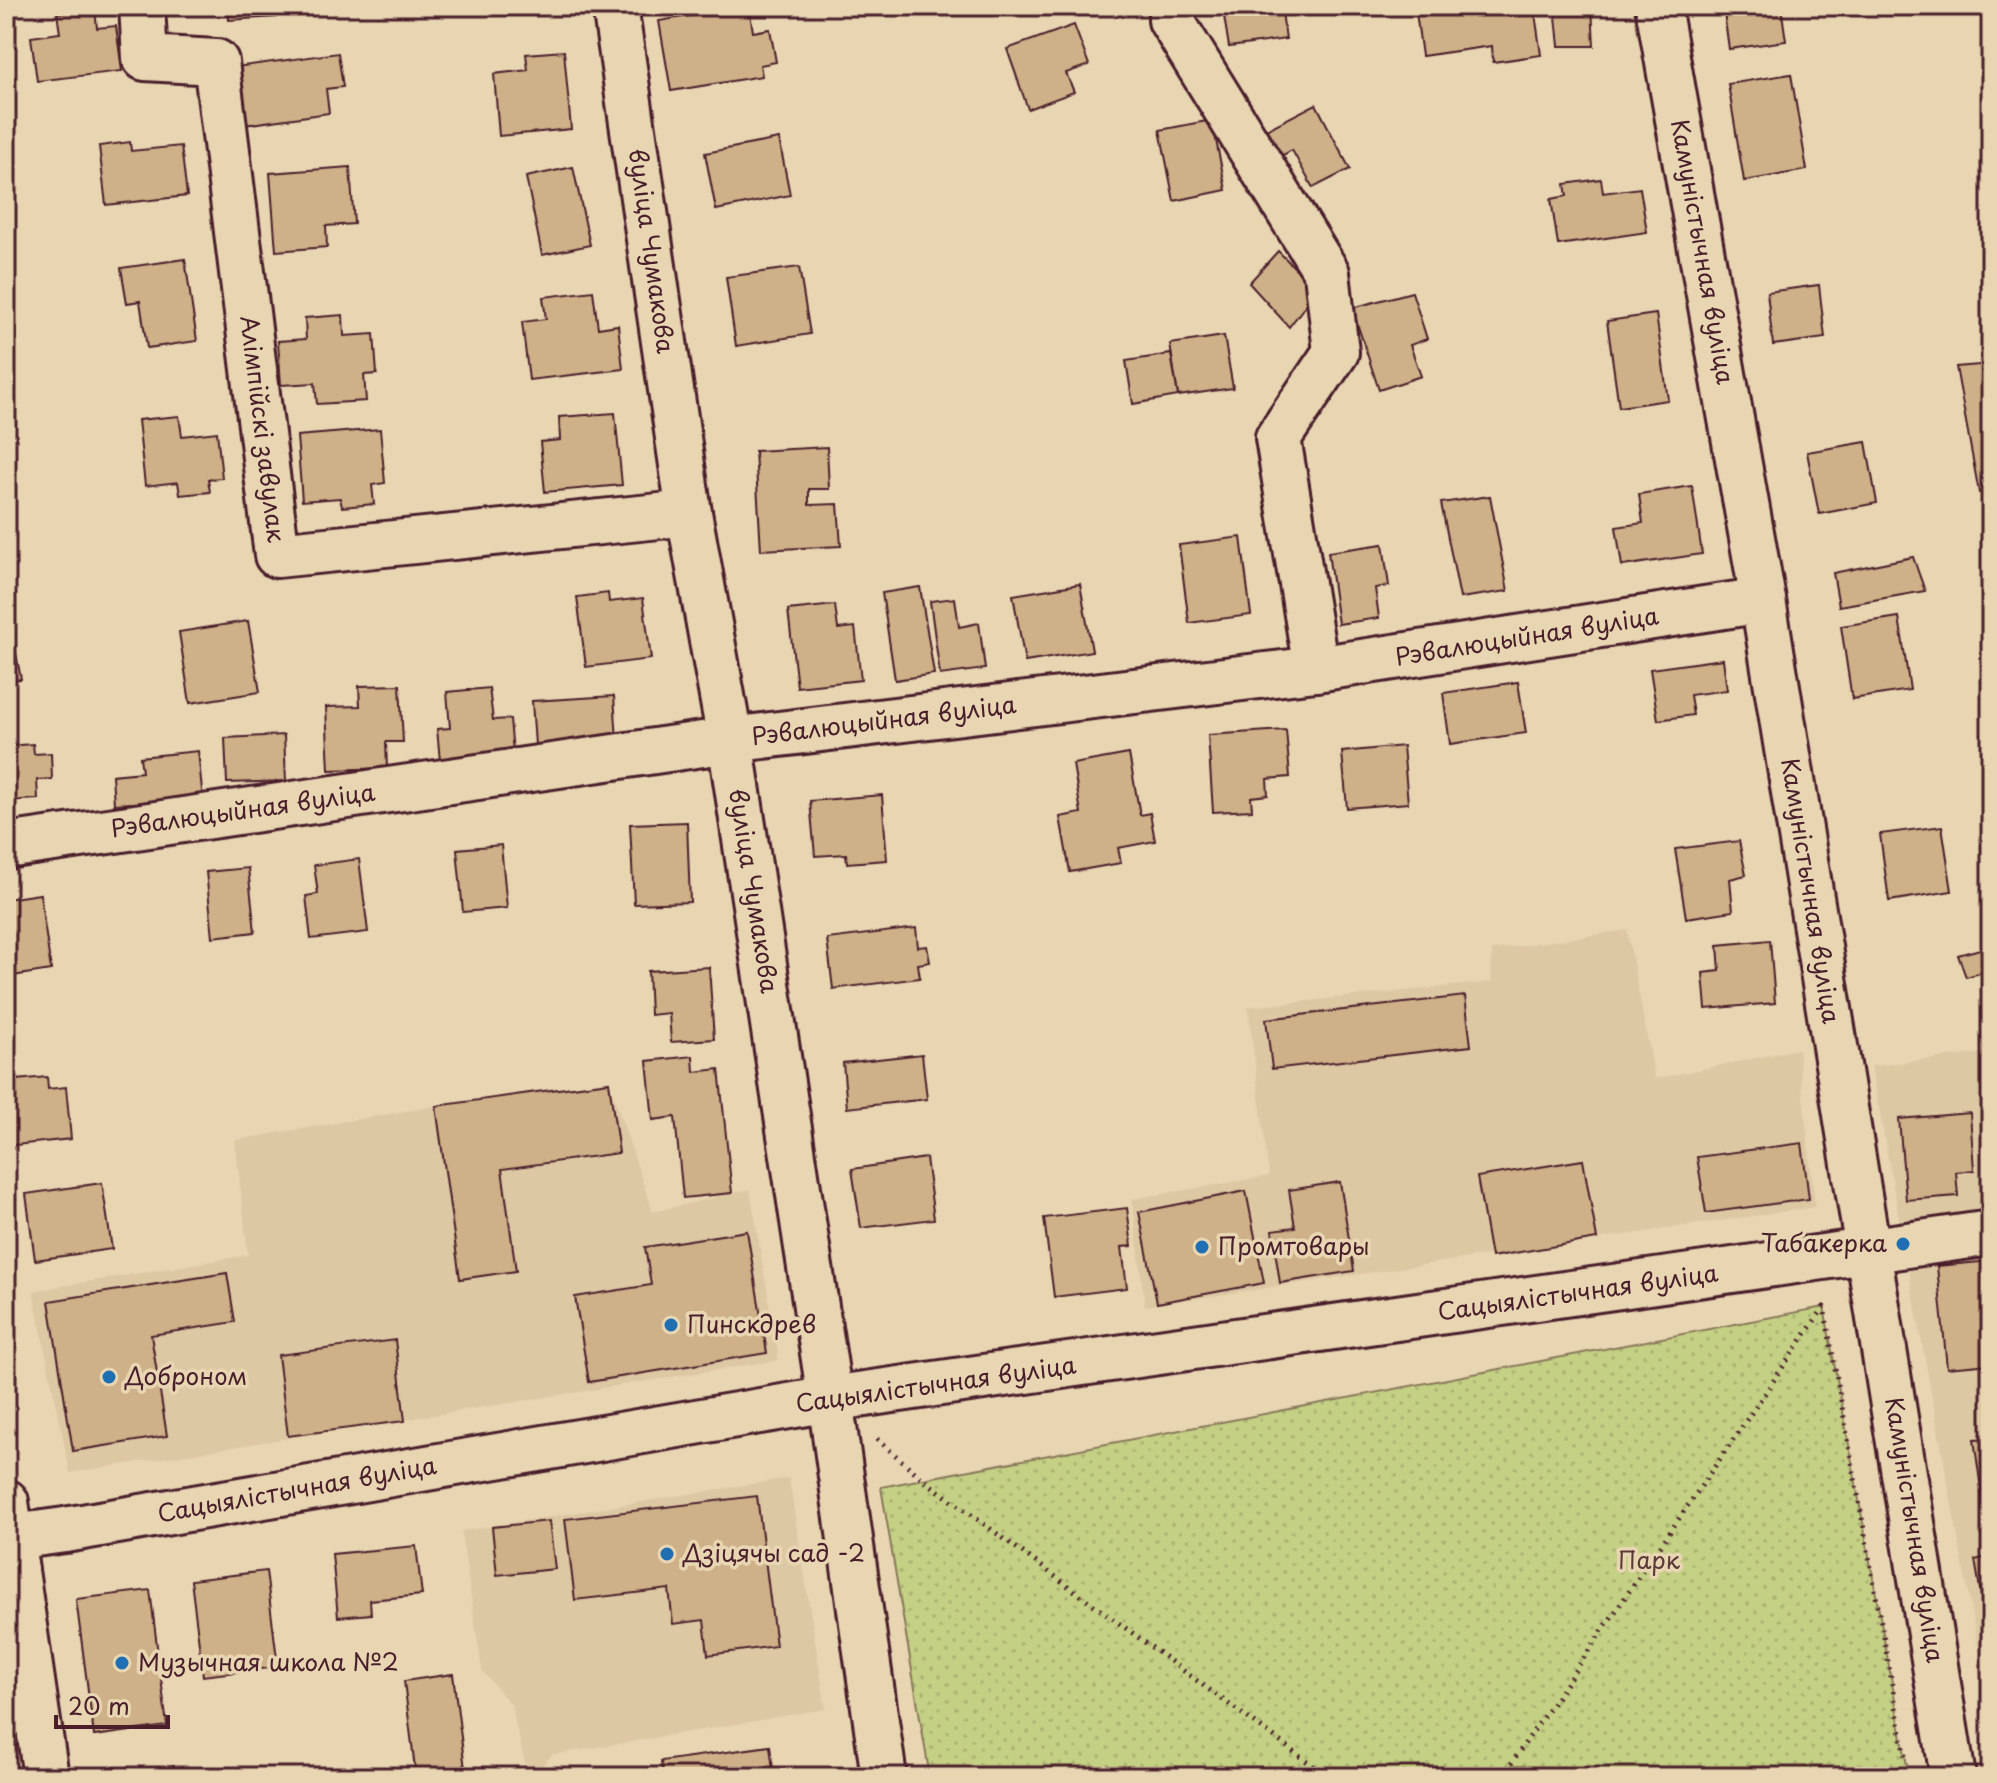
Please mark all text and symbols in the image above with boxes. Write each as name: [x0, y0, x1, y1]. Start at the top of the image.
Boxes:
street label: Камуністычная вуліца: [1663, 116, 1745, 387]
street label: вуліца Чумакова: [621, 146, 685, 355]
street label: Алімпійскі завулак: [232, 313, 296, 545]
street label: Рэвалюцыйная вуліца: [1392, 596, 1661, 674]
street label: Рэвалюцыйная вуліца: [749, 685, 1018, 753]
street label: Камуністычная вуліца: [1773, 755, 1851, 1026]
street label: Рэвалюцыйная вуліца: [108, 773, 377, 845]
street label: вуліца Чумакова: [721, 786, 789, 995]
place label: Табакерка: [1761, 1224, 1887, 1260]
place label: Промтовары: [1218, 1227, 1369, 1263]
marker: Табакерка: [1894, 1235, 1912, 1253]
marker: Промтовары: [1193, 1238, 1211, 1256]
street label: Сацыялістычная вуліца: [1435, 1253, 1721, 1329]
place label: Пинскдрев: [687, 1305, 816, 1341]
marker: Пинскдрев: [662, 1316, 680, 1334]
street label: Сацыялістычная вуліца: [793, 1345, 1079, 1421]
place label: Доброном: [124, 1357, 247, 1393]
marker: Доброном: [100, 1368, 118, 1386]
street label: Камуністычная вуліца: [1877, 1394, 1955, 1665]
street label: Сацыялістычная вуліца: [154, 1446, 439, 1530]
place label: Дзіцячы сад -2: [682, 1534, 865, 1570]
park label: Парк: [1618, 1541, 1681, 1577]
marker: Дзіцячы сад -2: [658, 1545, 676, 1563]
place label: Музычная школа №2: [138, 1643, 399, 1679]
marker: Музычная школа №2: [113, 1654, 131, 1672]
scale bar: [56, 1679, 168, 1729]
text: 20 m: [68, 1687, 130, 1723]

